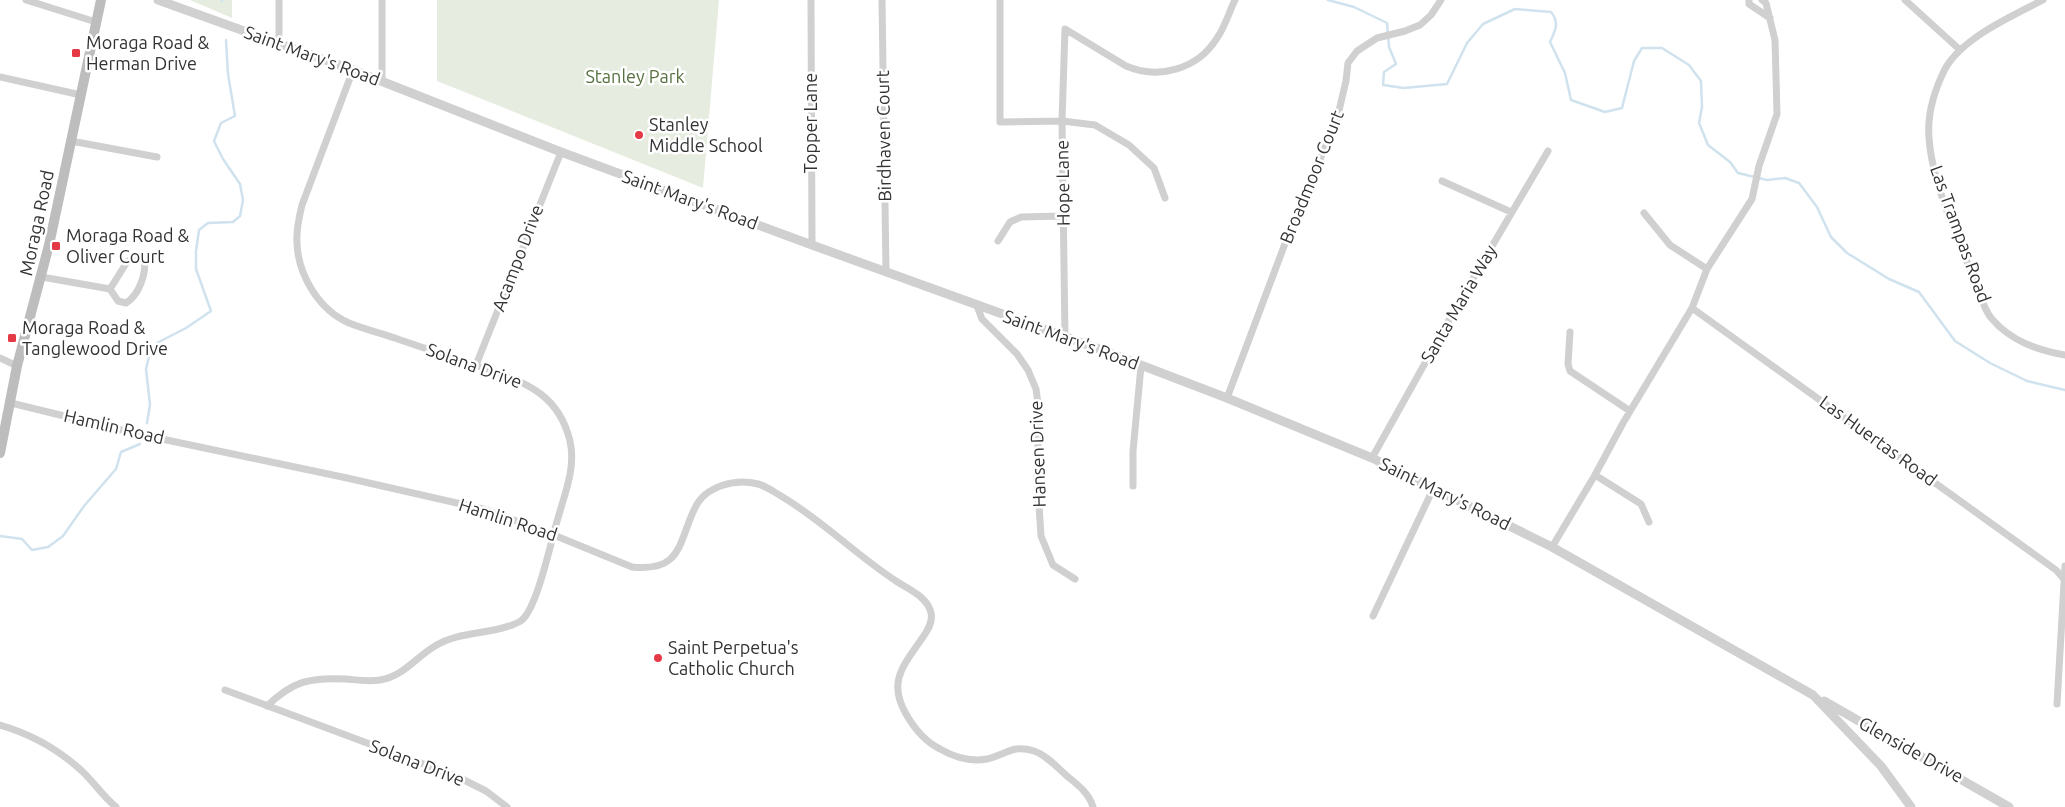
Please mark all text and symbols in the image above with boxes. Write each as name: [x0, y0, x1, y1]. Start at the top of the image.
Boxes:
street label: Saint Mary's Road: [242, 21, 383, 89]
place label: Moraga Road & Herman Drive: [86, 32, 210, 73]
marker: Moraga Road & Herman Drive: [70, 47, 82, 59]
park label: Stanley Park: [585, 66, 685, 86]
street label: Birdhaven Court: [872, 70, 894, 202]
street label: Topper Lane: [800, 73, 820, 173]
street label: Broadmoor Court: [1275, 107, 1347, 246]
place label: Stanley Middle School: [649, 114, 763, 155]
marker: Stanley Middle School: [633, 129, 645, 141]
street label: Hope Lane: [1051, 140, 1073, 226]
street label: Las Trampas Road: [1927, 162, 1995, 305]
street label: Saint Mary's Road: [620, 165, 761, 233]
street label: Moraga Road: [15, 168, 57, 277]
street label: Acampo Drive: [488, 202, 547, 314]
place label: Moraga Road & Oliver Court: [66, 225, 190, 266]
marker: Moraga Road & Oliver Court: [50, 240, 62, 252]
street label: Santa Maria Way: [1416, 241, 1500, 366]
street label: Saint Mary's Road: [1001, 305, 1142, 373]
place label: Moraga Road & Tanglewood Drive: [22, 317, 168, 358]
marker: Moraga Road & Tanglewood Drive: [6, 332, 18, 344]
street label: Solana Drive: [424, 339, 525, 392]
street label: Las Huertas Road: [1816, 391, 1941, 489]
street label: Hansen Drive: [1025, 400, 1049, 508]
street label: Hamlin Road: [62, 405, 166, 447]
street label: Saint Mary's Road: [1377, 453, 1514, 533]
street label: Hamlin Road: [457, 494, 560, 544]
place label: Saint Perpetua's Catholic Church: [668, 637, 799, 678]
marker: Saint Perpetua's Catholic Church: [652, 652, 664, 664]
street label: Glenside Drive: [1856, 712, 1967, 786]
street label: Solana Drive: [367, 735, 468, 789]

